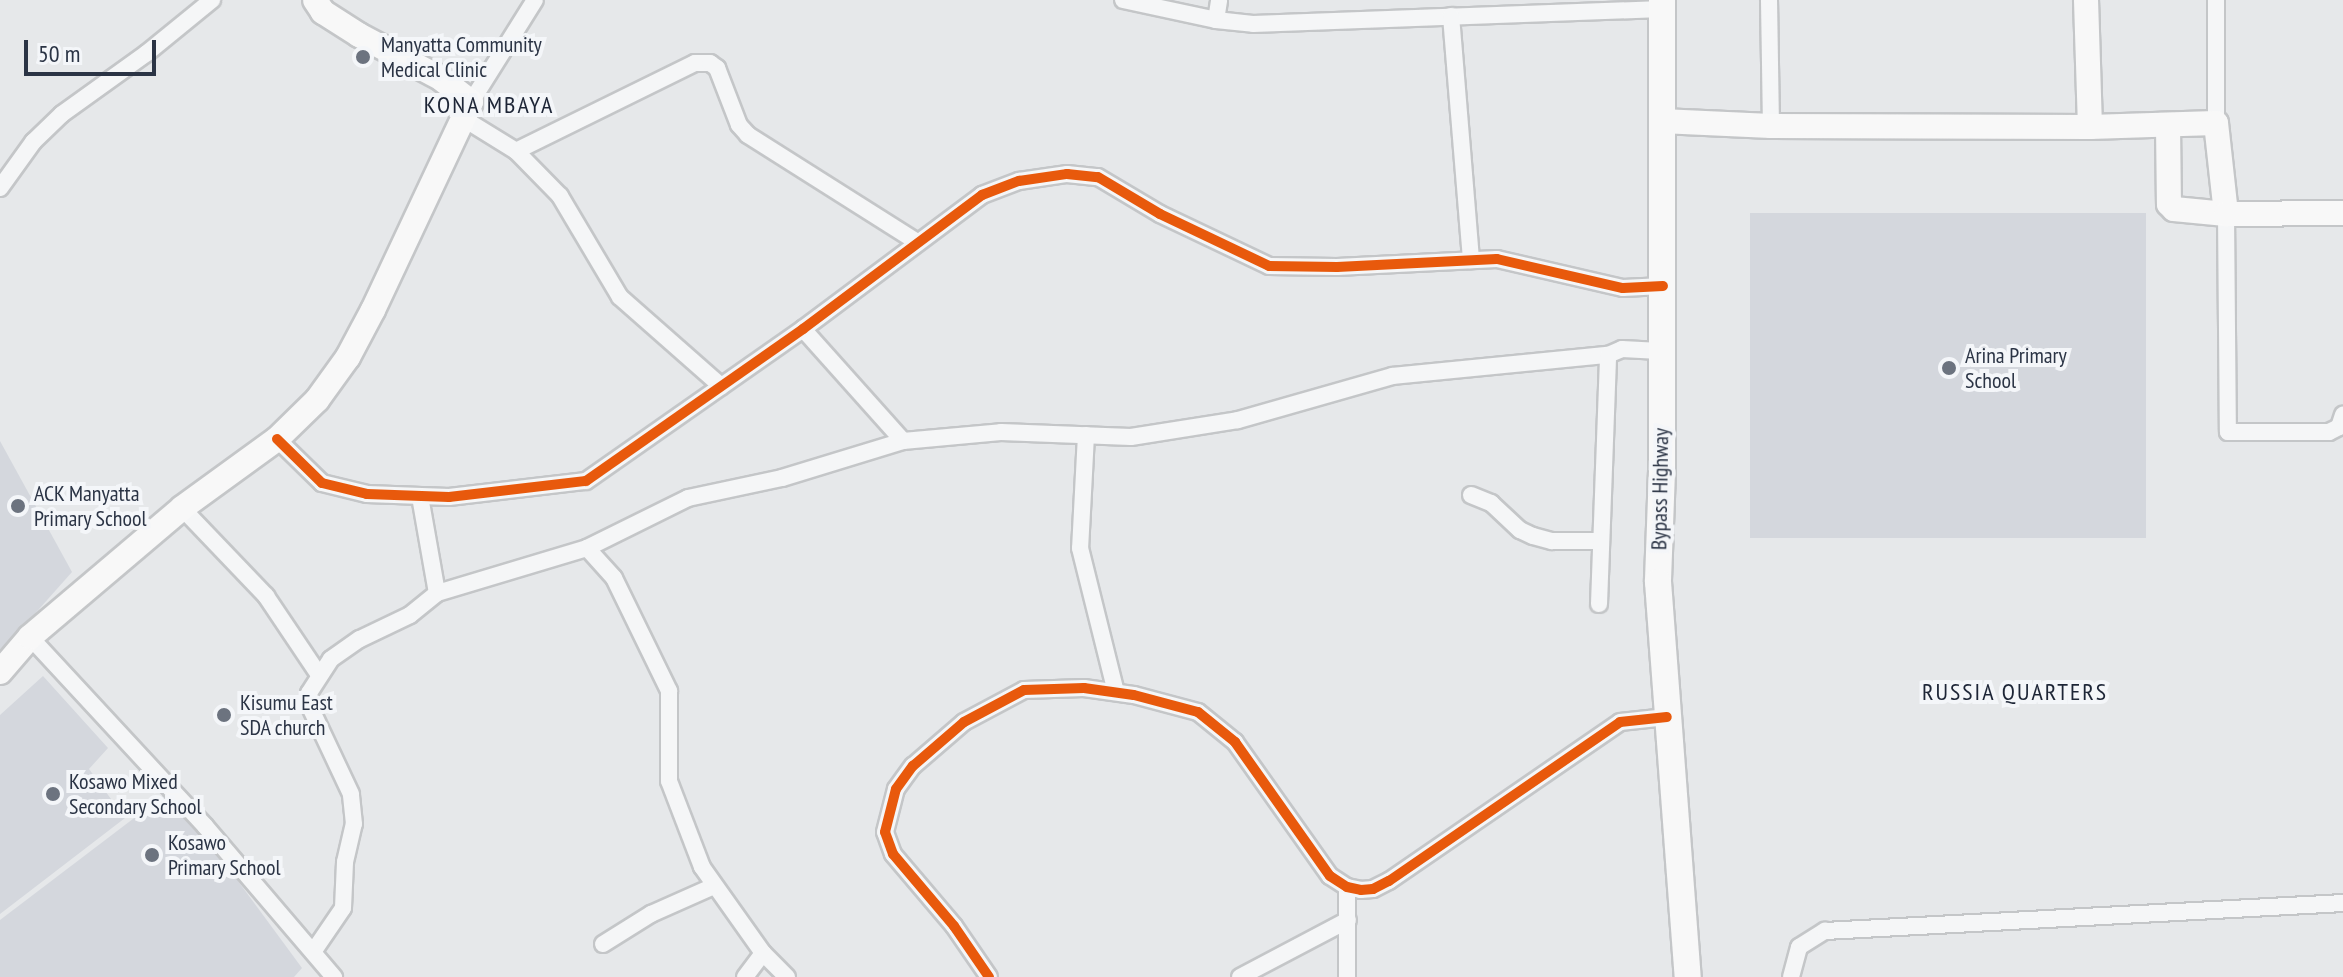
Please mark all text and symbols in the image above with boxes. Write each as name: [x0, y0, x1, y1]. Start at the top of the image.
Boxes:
scale bar: [28, 24, 160, 74]
place label: Manyatta Community Medical Clinic: [381, 31, 542, 82]
text: 50 m: [38, 38, 80, 69]
marker: Manyatta Community Medical Clinic: [352, 46, 374, 68]
district label: KONA MBAYA: [423, 91, 555, 119]
place label: Arina Primary School: [1965, 342, 2067, 394]
marker: Arina Primary School: [1940, 359, 1958, 377]
street label: Bypass Highway: [1646, 428, 1674, 550]
place label: ACK Manyatta Primary School: [34, 480, 147, 532]
marker: ACK Manyatta Primary School: [9, 497, 27, 515]
district label: RUSSIA QUARTERS: [1922, 678, 2108, 706]
place label: Kisumu East SDA church: [240, 689, 333, 740]
marker: Kisumu East SDA church: [215, 706, 233, 724]
place label: Kosawo Mixed Secondary School: [69, 768, 202, 820]
marker: Kosawo Mixed Secondary School: [44, 785, 62, 803]
place label: Kosawo Primary School: [168, 829, 281, 880]
marker: Kosawo Primary School: [143, 846, 161, 864]

